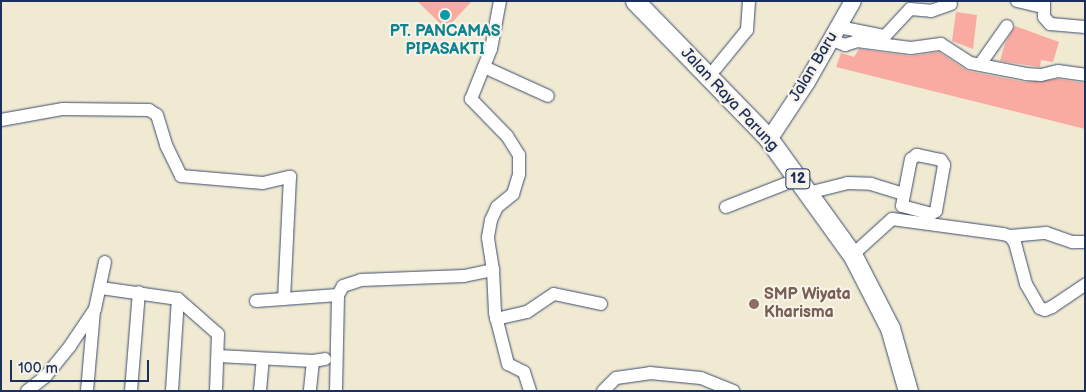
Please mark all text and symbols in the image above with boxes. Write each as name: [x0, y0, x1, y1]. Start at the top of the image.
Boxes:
marker: PT. PANCAMAS PIPASAKTI: [439, 9, 451, 21]
place label: PT. PANCAMAS PIPASAKTI: [390, 22, 500, 60]
street label: Jalan Baru: [786, 29, 842, 105]
street label: Jalan Raya Parung: [676, 44, 782, 156]
road number: 12: [784, 166, 812, 192]
place label: SMP Wiyata Kharisma: [764, 285, 851, 323]
marker: SMP Wiyata Kharisma: [748, 298, 760, 310]
scale bar: [12, 350, 151, 382]
text: 100 m: [18, 359, 58, 378]

